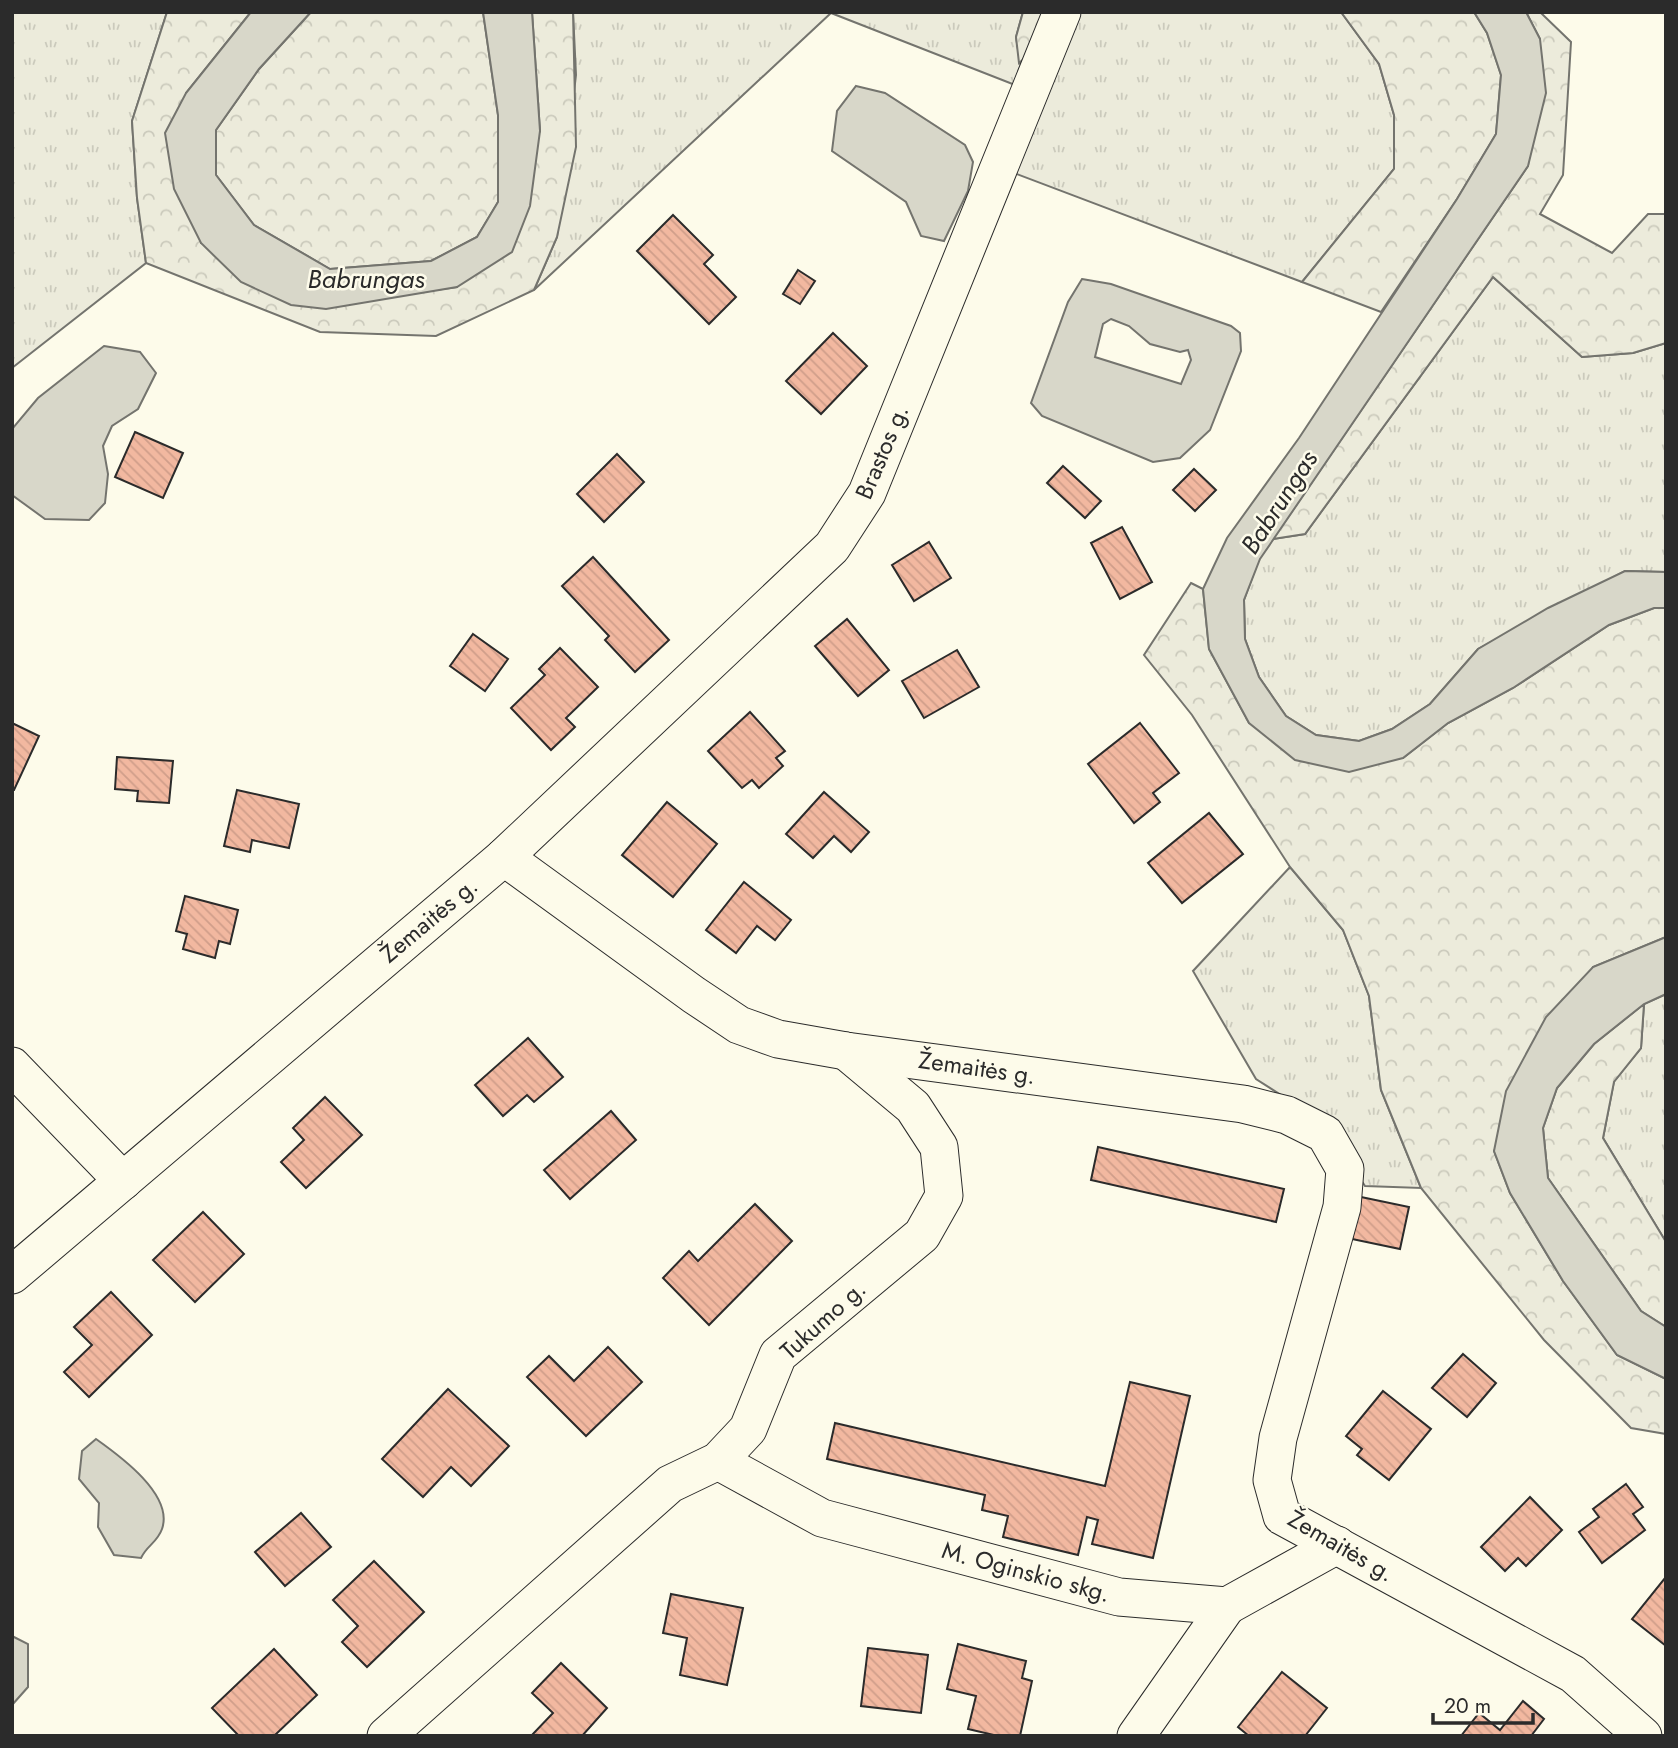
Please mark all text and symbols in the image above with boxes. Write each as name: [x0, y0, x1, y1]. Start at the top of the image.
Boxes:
water label: Babrungas: [308, 260, 425, 298]
street label: Brastos g.: [846, 399, 917, 504]
water label: Babrungas: [1231, 442, 1327, 561]
street label: Žemaitės g.: [372, 868, 485, 971]
street label: Žemaitės g.: [916, 1042, 1038, 1093]
street label: Tukumo g.: [772, 1272, 873, 1368]
street label: Žemaitės g.: [1281, 1501, 1401, 1590]
street label: M. Oginskio skg.: [938, 1532, 1114, 1611]
scale bar: [1433, 1682, 1533, 1726]
text: 20 m: [1444, 1691, 1491, 1721]

